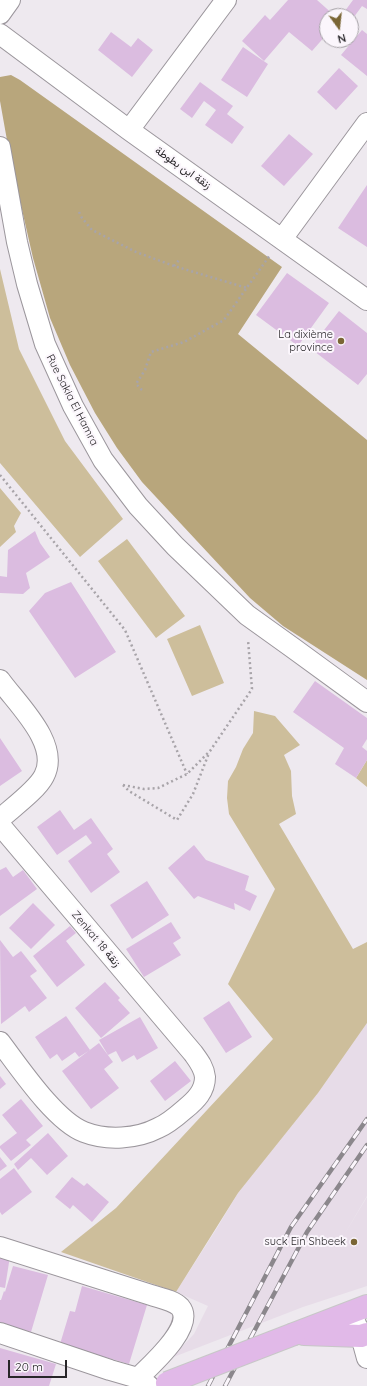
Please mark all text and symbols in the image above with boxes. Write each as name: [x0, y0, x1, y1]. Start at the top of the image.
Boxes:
north arrow: [319, 8, 359, 48]
text: N: [336, 31, 348, 46]
street label: زنقة ابن بطوطة: [152, 144, 214, 192]
place label: La dixième province: [278, 328, 333, 354]
marker: La dixième province: [336, 336, 346, 346]
street label: Rue Sakia El Hamra: [43, 352, 101, 448]
street label: Zenkat 18 زنقة: [69, 908, 123, 970]
place label: suck Ein Shbeek: [265, 1235, 346, 1249]
marker: suck Ein Shbeek: [349, 1237, 359, 1247]
scale bar: [10, 1352, 69, 1378]
text: 20 m: [15, 1359, 43, 1374]

